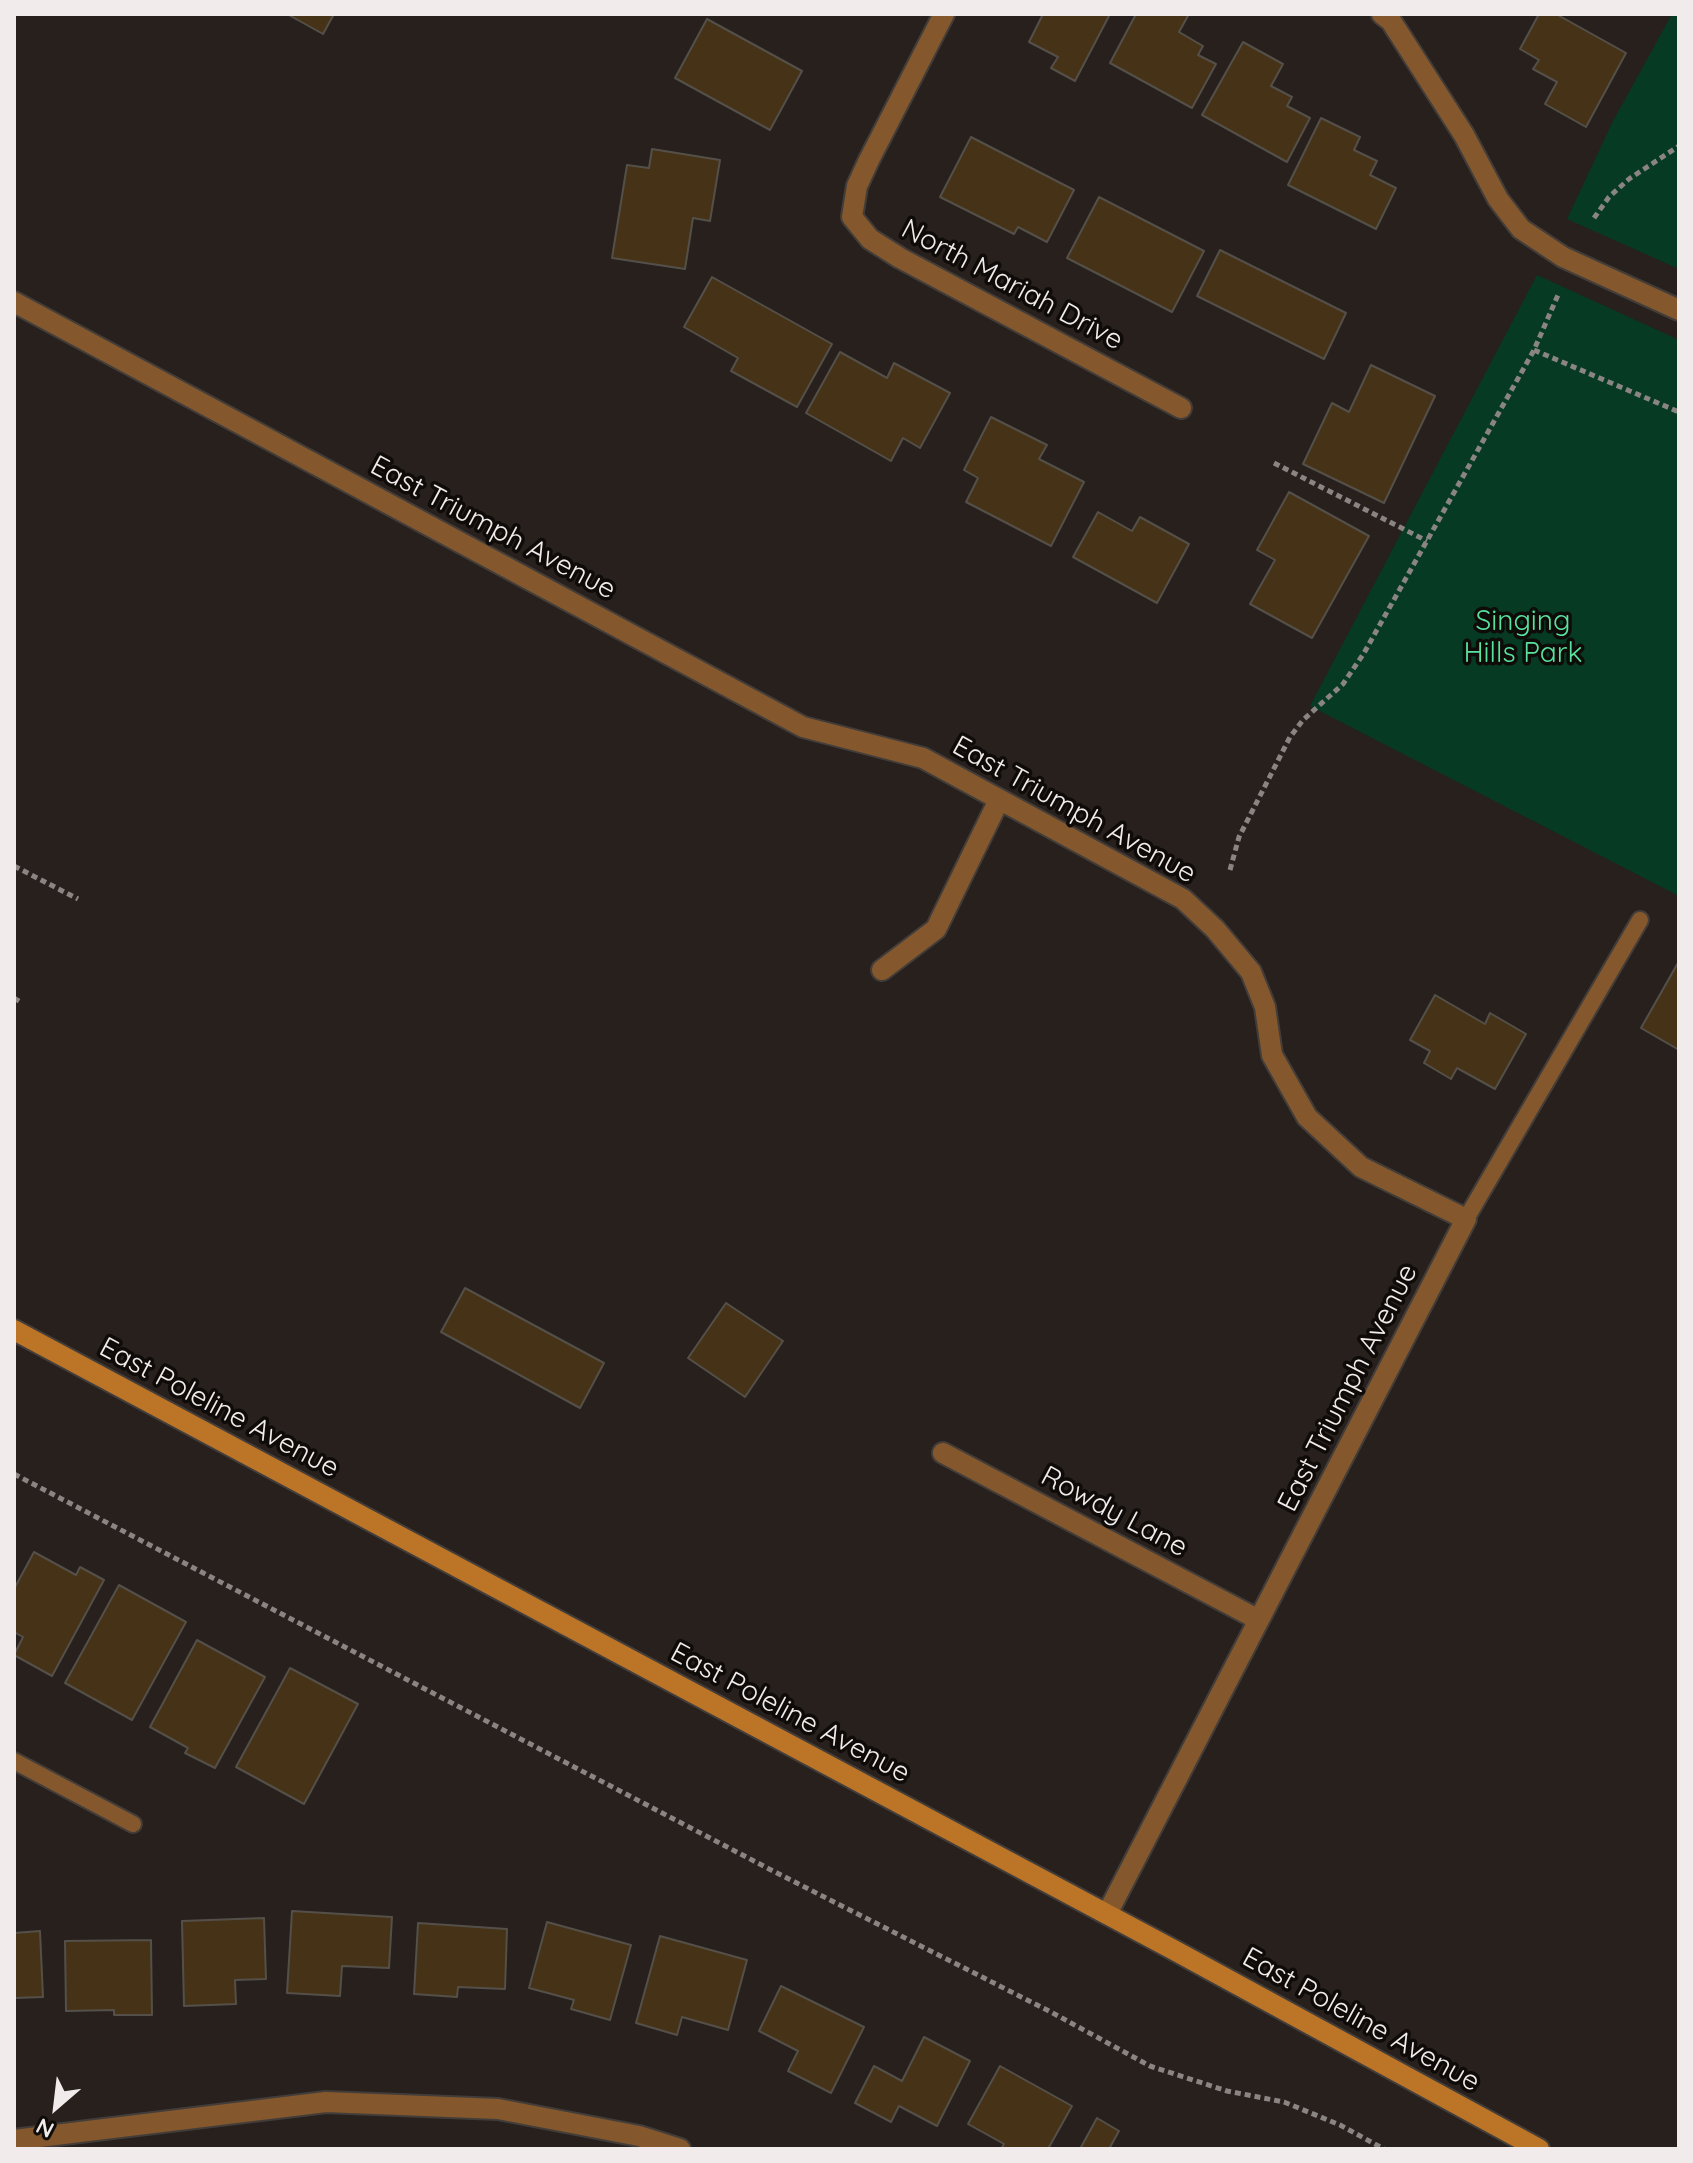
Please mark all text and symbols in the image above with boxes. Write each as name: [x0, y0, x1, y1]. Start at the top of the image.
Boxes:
street label: North Mariah Drive: [896, 212, 1128, 358]
street label: East Triumph Avenue: [365, 449, 621, 607]
park label: Singing Hills Park: [1463, 605, 1583, 671]
street label: East Triumph Avenue: [947, 729, 1201, 891]
street label: East Triumph Avenue: [1271, 1259, 1425, 1517]
street label: East Poleline Avenue: [94, 1331, 344, 1485]
street label: Rowdy Lane: [1035, 1459, 1193, 1565]
street label: East Poleline Avenue: [665, 1636, 915, 1790]
street label: East Poleline Avenue: [1236, 1941, 1486, 2099]
north arrow: [16, 2067, 96, 2147]
text: N: [31, 2112, 58, 2144]

